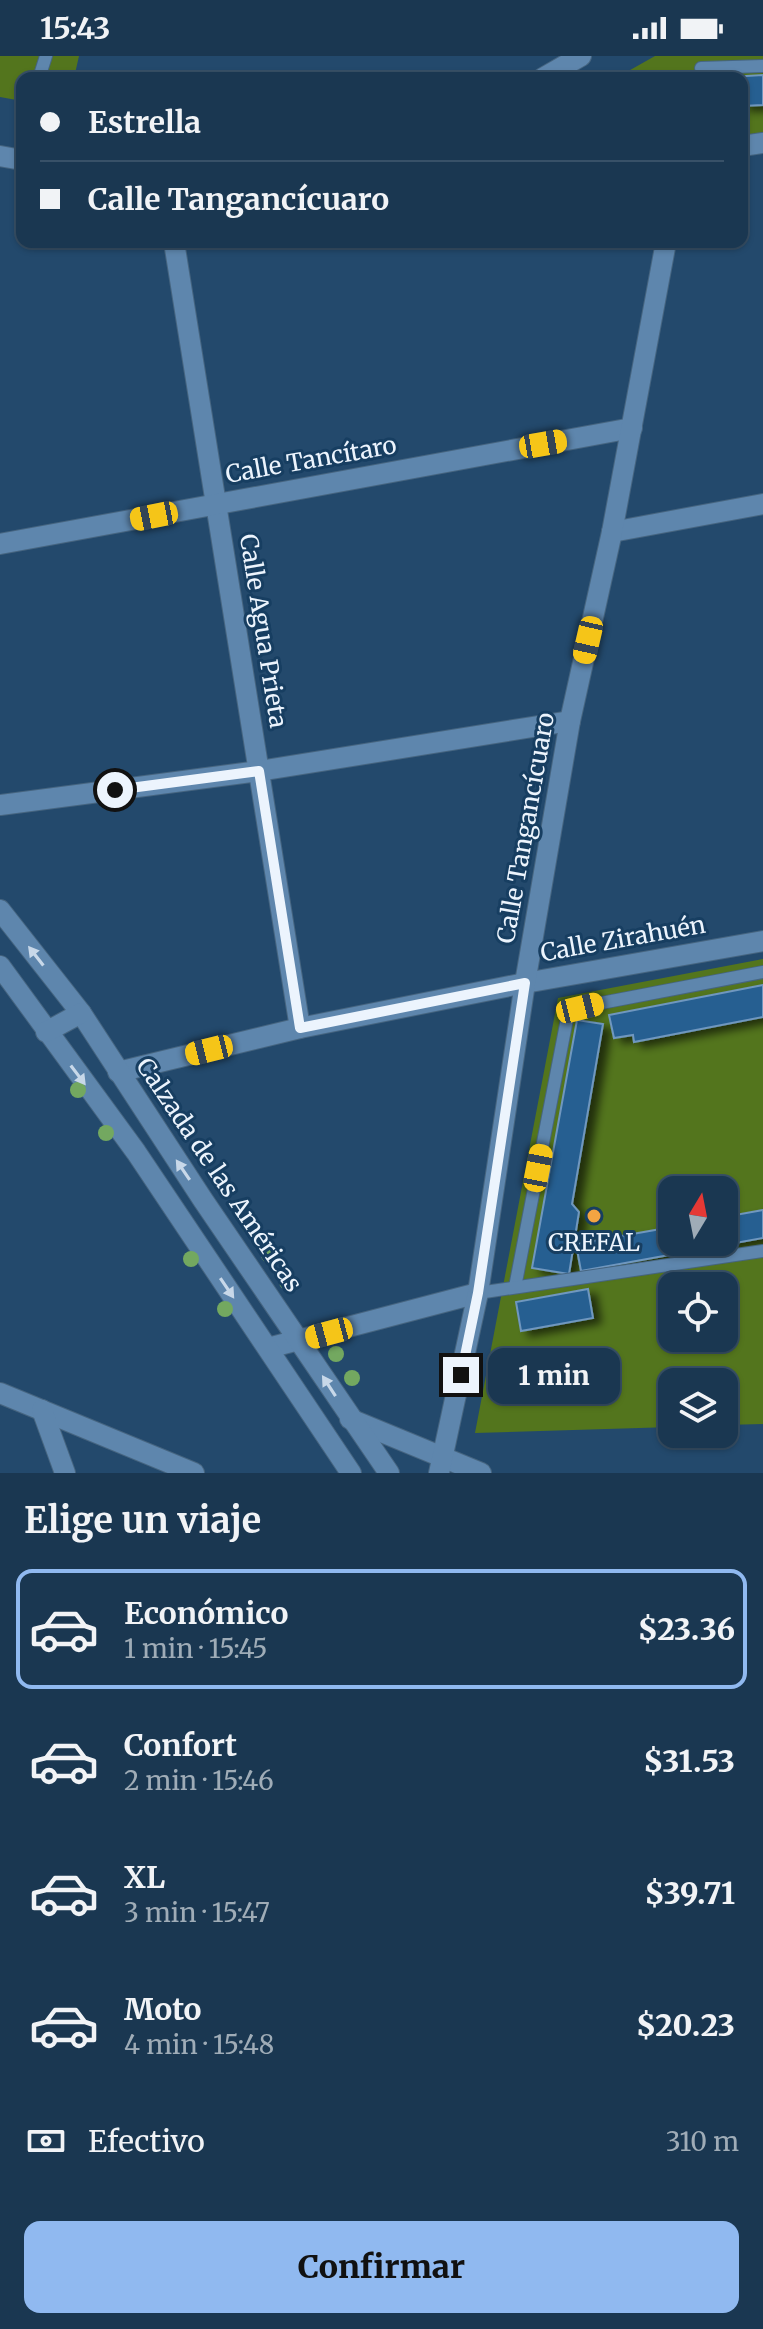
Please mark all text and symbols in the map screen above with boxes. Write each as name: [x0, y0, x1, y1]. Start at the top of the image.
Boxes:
text: 15:43: [40, 9, 110, 47]
text: Estrella: [88, 103, 201, 141]
text: Calle Tangancícuaro: [88, 180, 389, 218]
car: [517, 428, 569, 460]
street label: Calle Tancítaro: [223, 429, 399, 490]
car: [128, 500, 180, 532]
street label: Calle Agua Prieta: [233, 532, 294, 730]
car: [571, 614, 605, 666]
street label: Calle Tangancícuaro: [490, 710, 561, 946]
route start: [97, 772, 133, 808]
street label: Calle Zirahuén: [538, 909, 708, 968]
one-way arrow: [29, 946, 45, 966]
car: [554, 991, 606, 1025]
car: [183, 1033, 235, 1067]
street label: Calzada de las Américas: [130, 1052, 309, 1298]
one-way arrow: [70, 1065, 86, 1085]
car: [522, 1142, 554, 1194]
one-way arrow: [176, 1160, 191, 1181]
north arrow: [658, 1176, 738, 1256]
map controls: [658, 1176, 738, 1448]
marker: CREFAL: [585, 1207, 603, 1225]
place label: CREFAL: [548, 1227, 640, 1258]
button: locate: [658, 1272, 738, 1352]
one-way arrow: [219, 1277, 234, 1299]
car: [303, 1315, 355, 1351]
callout: 1 min: [489, 1347, 621, 1403]
route end: [443, 1357, 479, 1393]
text: 1 min: [518, 1359, 590, 1392]
button: layers: [658, 1368, 738, 1448]
one-way arrow: [321, 1375, 336, 1396]
text: Elige un viaje: [24, 1498, 261, 1543]
icon: car: [28, 1593, 100, 1665]
text: Económico: [124, 1594, 288, 1632]
text: $23.36: [638, 1610, 735, 1648]
text: 1 min · 15:45: [124, 1632, 267, 1665]
icon: car: [28, 1725, 100, 1797]
text: Confort: [124, 1726, 237, 1764]
text: $31.53: [643, 1742, 735, 1780]
text: 2 min · 15:46: [124, 1764, 274, 1797]
icon: car: [28, 1857, 100, 1929]
text: XL: [124, 1858, 165, 1896]
text: $39.71: [645, 1874, 735, 1912]
text: 3 min · 15:47: [124, 1896, 270, 1929]
icon: car: [28, 1989, 100, 2061]
text: Moto: [124, 1990, 202, 2028]
text: $20.23: [636, 2006, 735, 2044]
text: 4 min · 15:48: [124, 2028, 274, 2061]
icon: cash: [24, 2119, 68, 2163]
text: Efectivo: [88, 2122, 205, 2160]
text: 310 m: [666, 2125, 739, 2158]
button: Confirmar: [24, 2221, 739, 2313]

